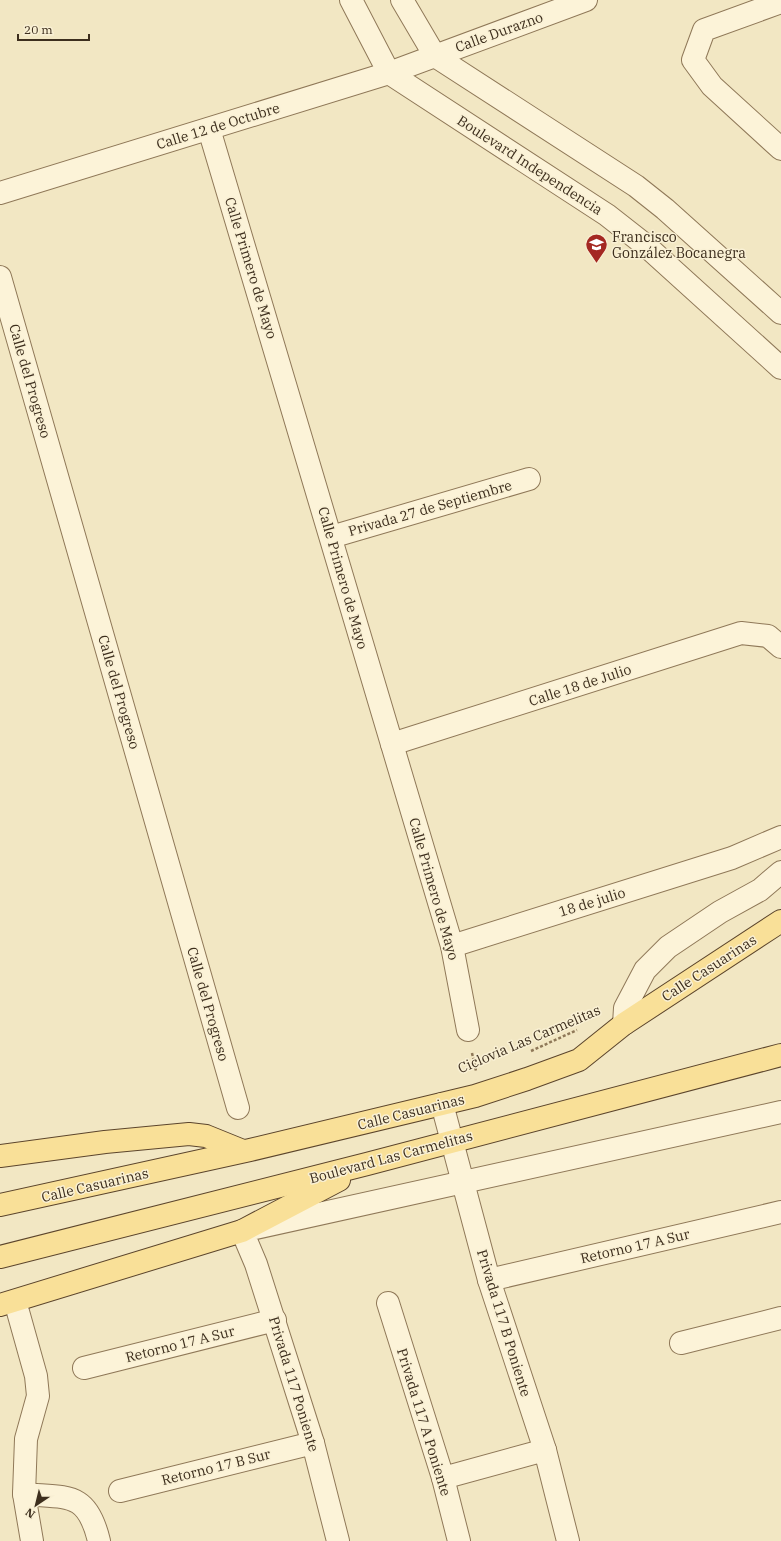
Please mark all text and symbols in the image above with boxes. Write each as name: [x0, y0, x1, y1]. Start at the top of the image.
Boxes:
street label: Calle Durazno: [453, 8, 545, 56]
scale bar: [18, 16, 89, 42]
text: 20 m: [24, 22, 53, 37]
street label: Calle 12 de Octubre: [154, 99, 282, 153]
street label: Boulevard Independencia: [454, 111, 606, 219]
street label: Calle Primero de Mayo: [221, 195, 281, 341]
place label: Francisco González Bocanegra: [612, 228, 746, 262]
school or university icon: Francisco González Bocanegra: [583, 232, 609, 265]
street label: Calle del Progreso: [5, 322, 55, 440]
street label: Privada 27 de Septiembre: [346, 476, 514, 540]
street label: Calle Primero de Mayo: [314, 505, 372, 651]
street label: Calle del Progreso: [94, 633, 144, 751]
street label: Calle 18 de Julio: [527, 660, 634, 710]
street label: Calle Primero de Mayo: [405, 816, 463, 962]
street label: 18 de julio: [557, 883, 628, 921]
street label: Calle Casuarinas: [658, 931, 760, 1005]
street label: Calle del Progreso: [183, 945, 233, 1063]
street label: Ciclovia Las Carmelitas: [455, 1001, 603, 1077]
street label: Calle Casuarinas: [356, 1090, 466, 1134]
street label: Boulevard Las Carmelitas: [307, 1126, 475, 1187]
street label: Calle Casuarinas: [40, 1164, 151, 1206]
street label: Retorno 17 A Sur: [578, 1224, 692, 1267]
street label: Privada 117 B Poniente: [473, 1247, 535, 1399]
street label: Privada 117 Poniente: [265, 1314, 323, 1454]
street label: Retorno 17 A Sur: [124, 1322, 237, 1366]
street label: Privada 117 A Poniente: [393, 1346, 455, 1498]
street label: Retorno 17 B Sur: [160, 1445, 273, 1489]
north arrow: [16, 1485, 56, 1525]
text: N: [22, 1505, 38, 1521]

